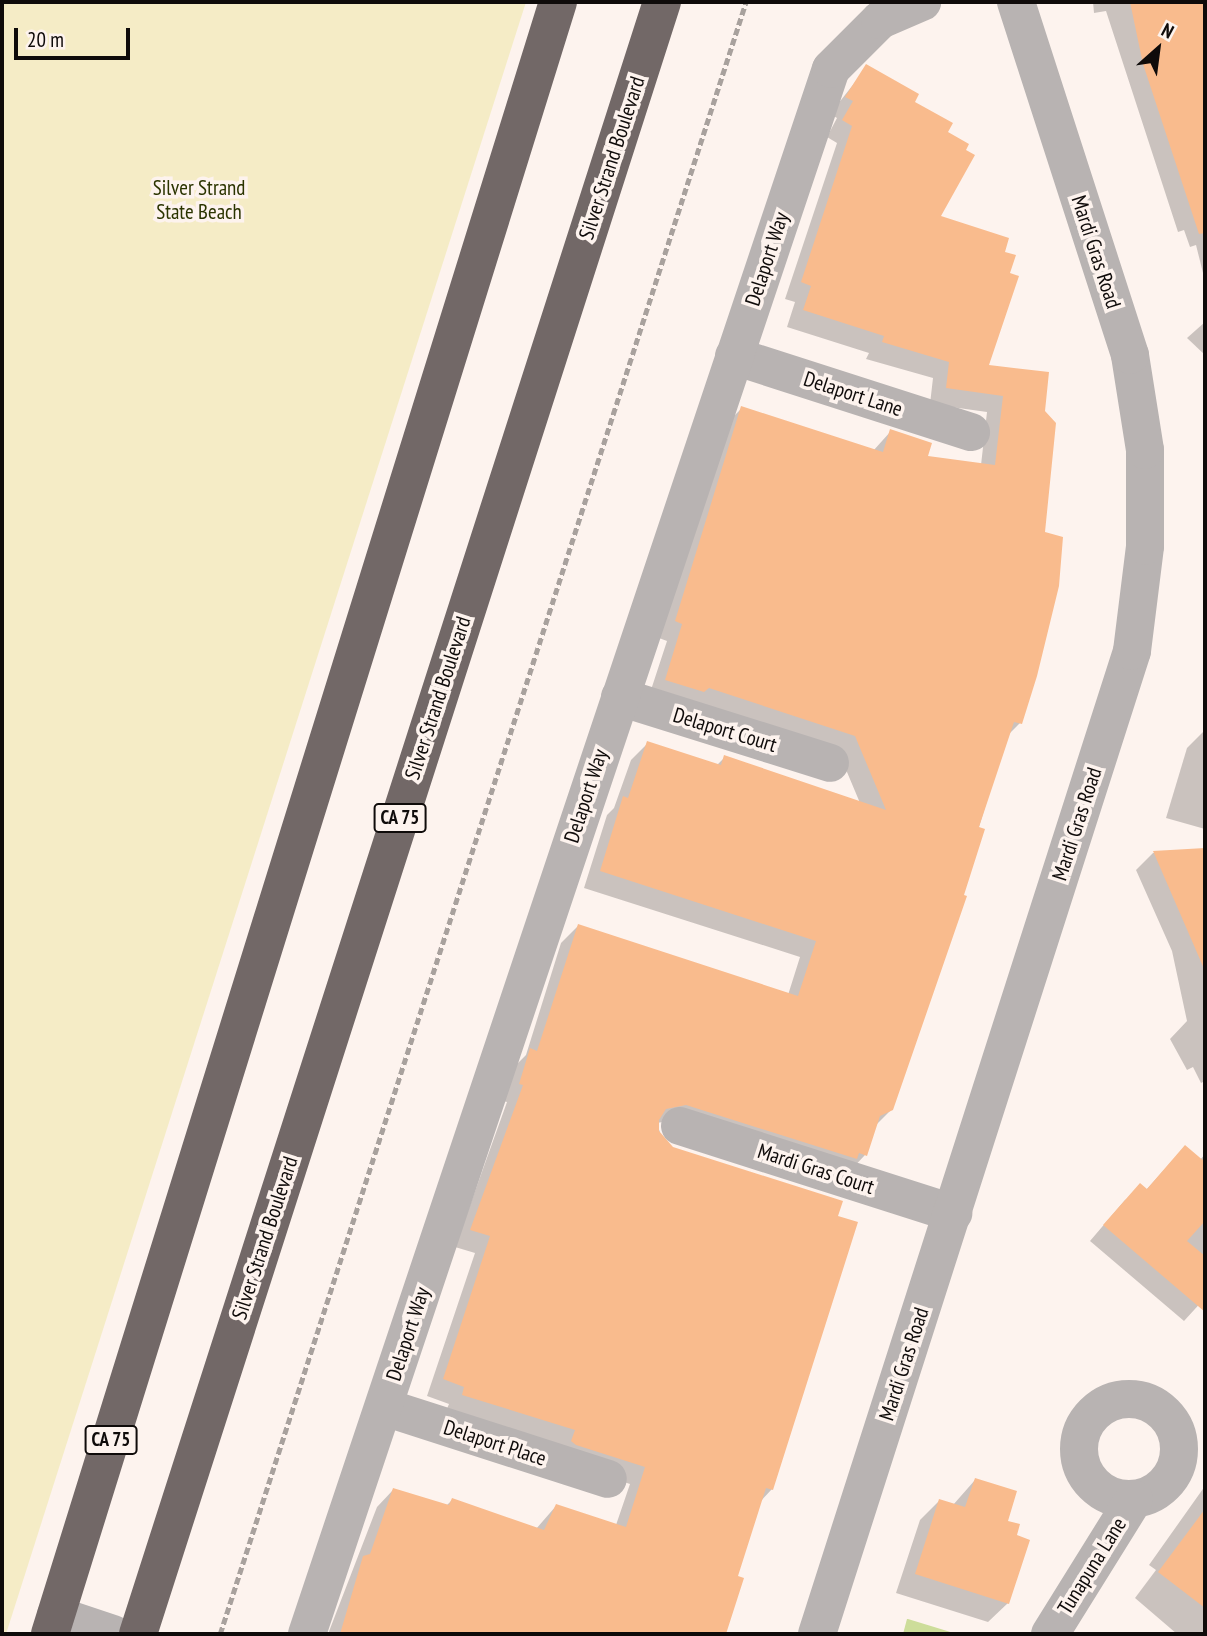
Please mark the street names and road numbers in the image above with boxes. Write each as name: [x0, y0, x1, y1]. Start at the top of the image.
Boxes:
street label: Silver Strand Boulevard: [574, 73, 650, 243]
street label: Mardi Gras Road: [1066, 192, 1126, 312]
street label: Delaport Way: [740, 209, 794, 309]
street label: Delaport Lane: [800, 366, 906, 422]
street label: Silver Strand Boulevard: [400, 613, 476, 783]
street label: Delaport Court: [670, 702, 780, 758]
street label: Delaport Way: [559, 746, 613, 846]
street label: Mardi Gras Road: [1047, 764, 1107, 884]
road number: CA 75: [372, 803, 428, 834]
street label: Mardi Gras Court: [755, 1138, 877, 1200]
street label: Silver Strand Boulevard: [227, 1153, 303, 1323]
street label: Delaport Way: [381, 1284, 435, 1384]
street label: Mardi Gras Road: [874, 1304, 934, 1424]
street label: Delaport Place: [441, 1415, 549, 1471]
road number: CA 75: [83, 1424, 139, 1456]
street label: Tunapuna Lane: [1052, 1513, 1132, 1619]

